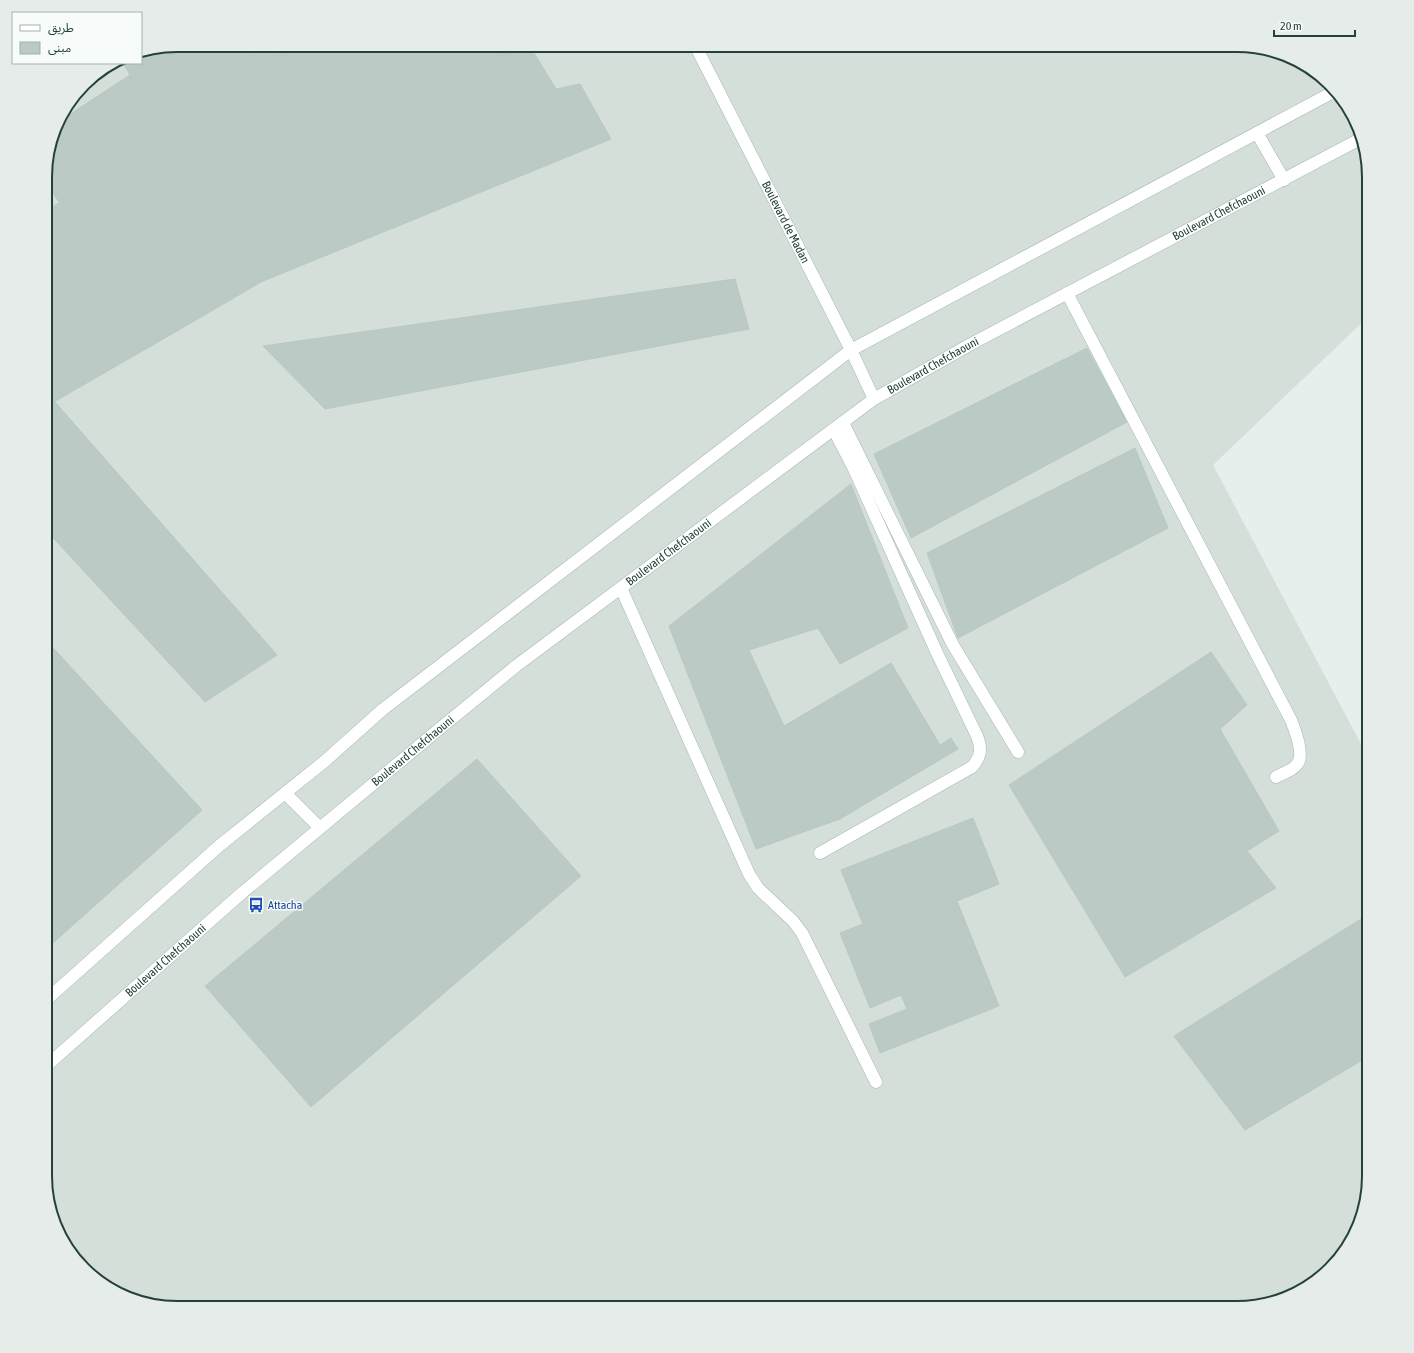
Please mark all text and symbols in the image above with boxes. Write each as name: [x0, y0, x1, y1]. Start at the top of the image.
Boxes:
legend: [12, 12, 142, 64]
scale bar: [1274, 12, 1355, 38]
text: 20 m: [1280, 19, 1302, 33]
text: طريق: [48, 21, 74, 36]
text: مبنى: [48, 41, 71, 55]
street label: Boulevard de Madan: [759, 179, 812, 266]
street label: Boulevard Chefchaouni: [1170, 183, 1268, 244]
street label: Boulevard Chefchaouni: [885, 334, 981, 397]
street label: Boulevard Chefchaouni: [623, 516, 714, 589]
street label: Boulevard Chefchaouni: [369, 713, 457, 789]
bus stop icon: Attacha: [247, 896, 265, 914]
place label: Attacha: [268, 898, 302, 912]
street label: Boulevard Chefchaouni: [122, 921, 209, 1000]

